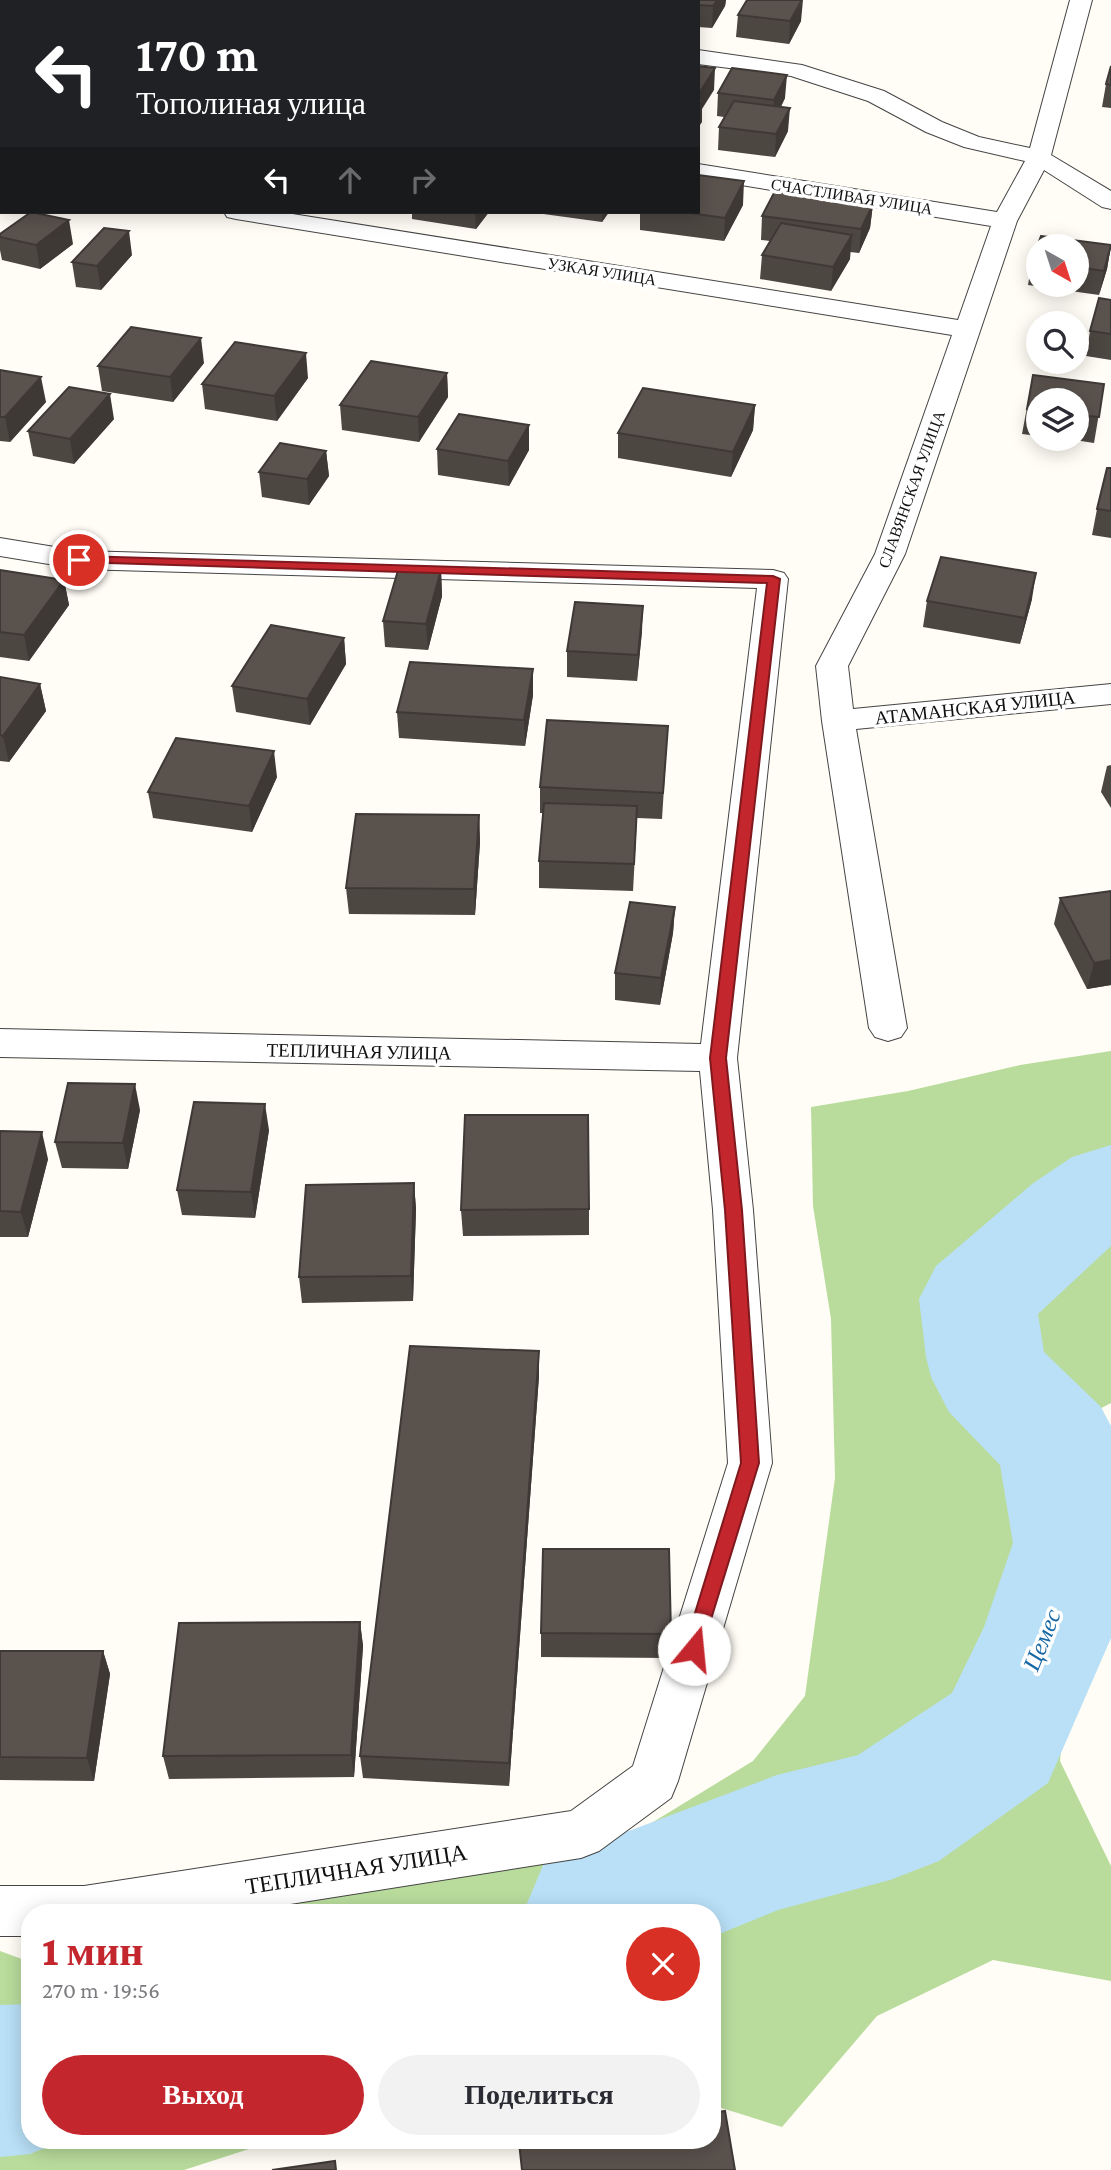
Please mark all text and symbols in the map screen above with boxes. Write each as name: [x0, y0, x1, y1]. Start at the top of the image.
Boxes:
text: 170 m: [136, 27, 258, 82]
icon: left: [21, 28, 112, 119]
text: Тополиная улица: [136, 85, 366, 121]
icon: left: [258, 161, 296, 199]
icon: ahead: [331, 161, 369, 199]
icon: right: [404, 161, 442, 199]
street label: СЧАСТЛИВАЯ УЛИЦА: [770, 175, 934, 219]
north arrow: [1026, 234, 1088, 298]
map controls: [1026, 234, 1089, 451]
street label: УЗКАЯ УЛИЦА: [546, 254, 658, 290]
button: search: [1026, 311, 1089, 374]
button: layers: [1026, 388, 1089, 451]
street label: СЛАВЯНСКАЯ УЛИЦА: [875, 408, 949, 571]
pin: [49, 530, 109, 590]
icon: arrive: [60, 541, 98, 579]
street label: АТАМАНСКАЯ УЛИЦА: [874, 686, 1077, 728]
street label: ТЕПЛИЧНАЯ УЛИЦА: [266, 1039, 452, 1064]
water label: Цемес: [1017, 1605, 1066, 1675]
position arrow: [657, 1612, 731, 1686]
street label: ТЕПЛИЧНАЯ УЛИЦА: [243, 1839, 469, 1899]
text: 1 мин: [42, 1927, 144, 1974]
button: close: [626, 1927, 700, 2001]
text: 270 m · 19:56: [42, 1977, 160, 2003]
button: Выход: [42, 2055, 364, 2135]
button: Поделиться: [378, 2055, 700, 2135]

